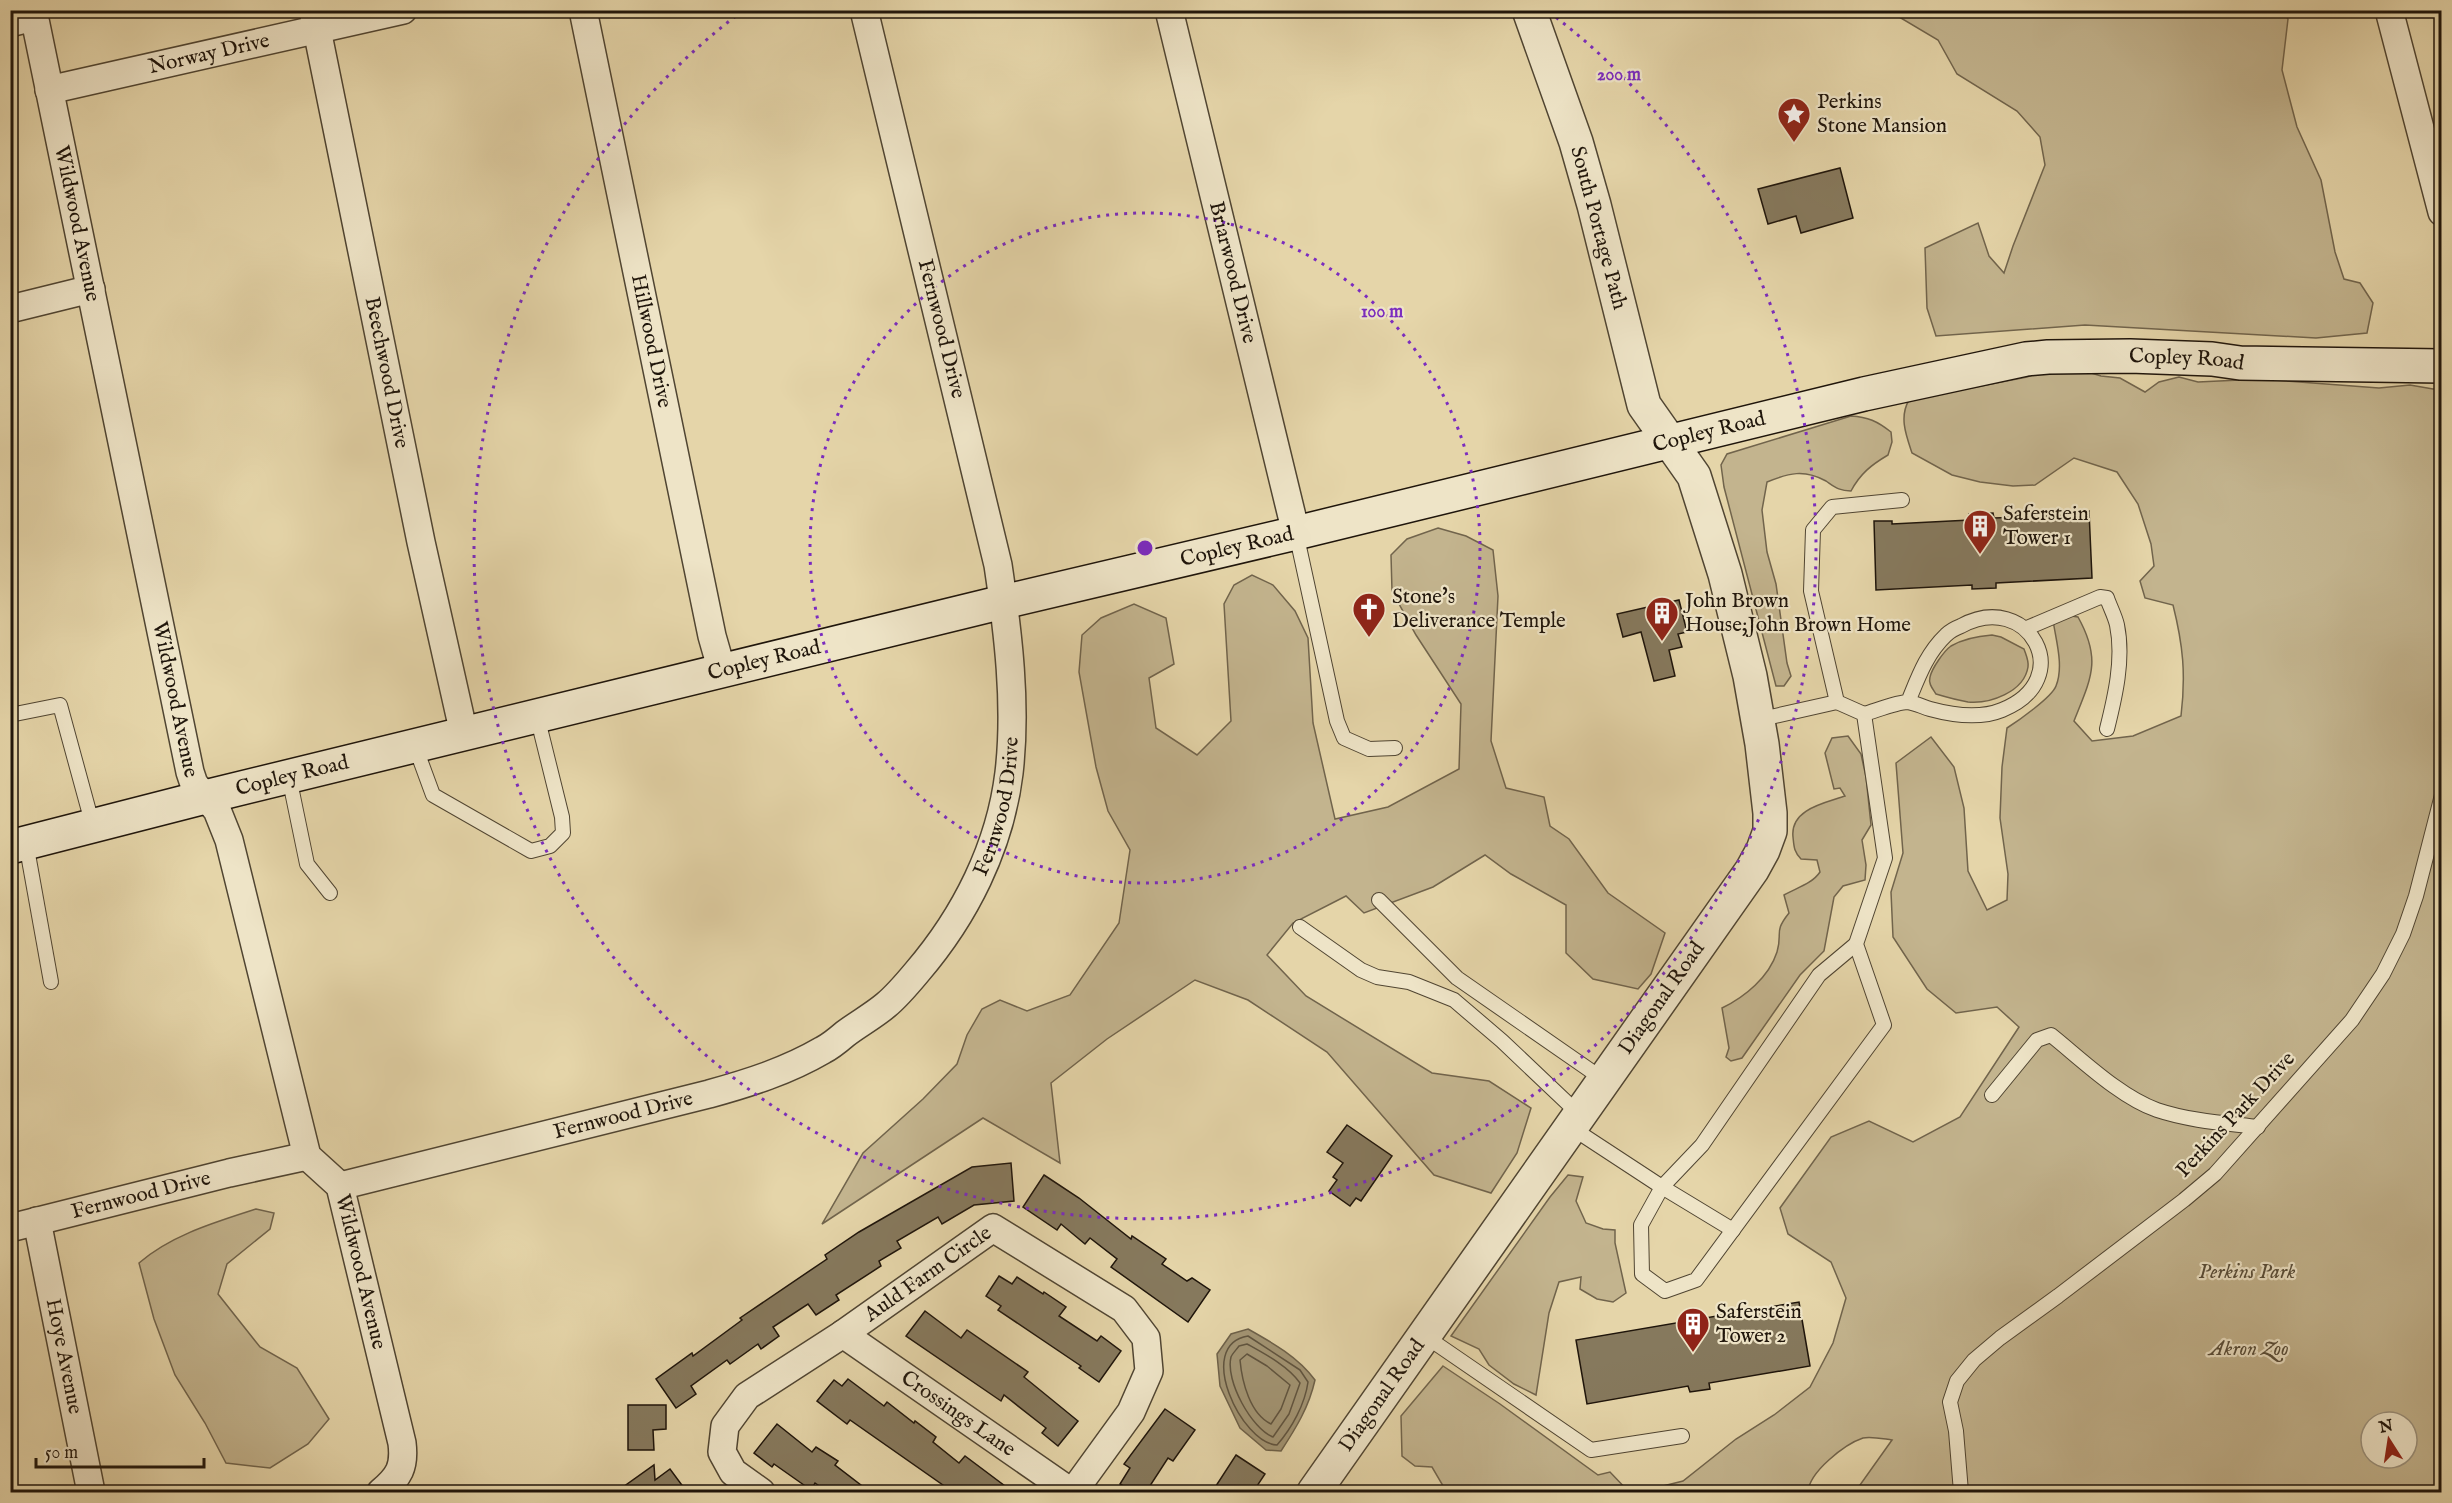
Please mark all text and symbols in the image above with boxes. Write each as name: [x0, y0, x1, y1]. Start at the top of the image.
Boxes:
street label: Norway Drive: [146, 27, 272, 81]
text: 200 m: [1597, 64, 1641, 87]
place label: Perkins Stone Mansion: [1817, 89, 1947, 140]
place icon: Perkins Stone Mansion: [1776, 96, 1812, 143]
street label: Wildwood Avenue: [48, 143, 106, 304]
street label: South Portage Path: [1563, 143, 1633, 313]
street label: Briarwood Drive: [1202, 199, 1263, 346]
street label: Fernwood Drive: [911, 257, 971, 402]
street label: Hillwood Drive: [624, 272, 678, 411]
street label: Beechwood Drive: [358, 294, 415, 451]
text: 100 m: [1361, 301, 1403, 324]
street label: Copley Road: [2128, 342, 2247, 377]
street label: Copley Road: [1650, 405, 1769, 459]
place label: Saferstein Tower 1: [2003, 501, 2089, 552]
building icon: Saferstein Tower 1: [1962, 508, 1998, 555]
street label: Copley Road: [1178, 520, 1297, 573]
centre of rings: [1135, 538, 1155, 558]
place label: Stone's Deliverance Temple: [1392, 584, 1566, 635]
place label: John Brown House;John Brown Home: [1683, 588, 1911, 639]
church icon: Stone's Deliverance Temple: [1351, 591, 1387, 638]
building icon: John Brown House;John Brown Home: [1644, 595, 1680, 642]
street label: Wildwood Avenue: [146, 619, 205, 782]
street label: Copley Road: [705, 633, 824, 687]
street label: Fernwood Drive: [967, 736, 1025, 880]
street label: Copley Road: [233, 749, 352, 803]
street label: Diagonal Road: [1613, 936, 1711, 1060]
street label: Perkins Park Drive: [2171, 1046, 2302, 1184]
street label: Fernwood Drive: [551, 1085, 696, 1146]
street label: Fernwood Drive: [69, 1165, 214, 1226]
street label: Wildwood Avenue: [329, 1191, 393, 1352]
street label: Auld Farm Circle: [858, 1219, 997, 1329]
park label: Perkins Park: [2199, 1259, 2296, 1286]
street label: Hoye Avenue: [39, 1296, 89, 1417]
place label: Saferstein Tower 2: [1716, 1299, 1802, 1350]
building icon: Saferstein Tower 2: [1675, 1306, 1711, 1353]
street label: Diagonal Road: [1333, 1333, 1432, 1457]
park label: Akron Zoo: [2207, 1336, 2289, 1363]
street label: Crossings Lane: [895, 1365, 1021, 1463]
north arrow: [2359, 1410, 2419, 1470]
text: N: [2376, 1416, 2395, 1439]
scale bar: [36, 1431, 204, 1469]
text: 50 m: [45, 1442, 78, 1465]

